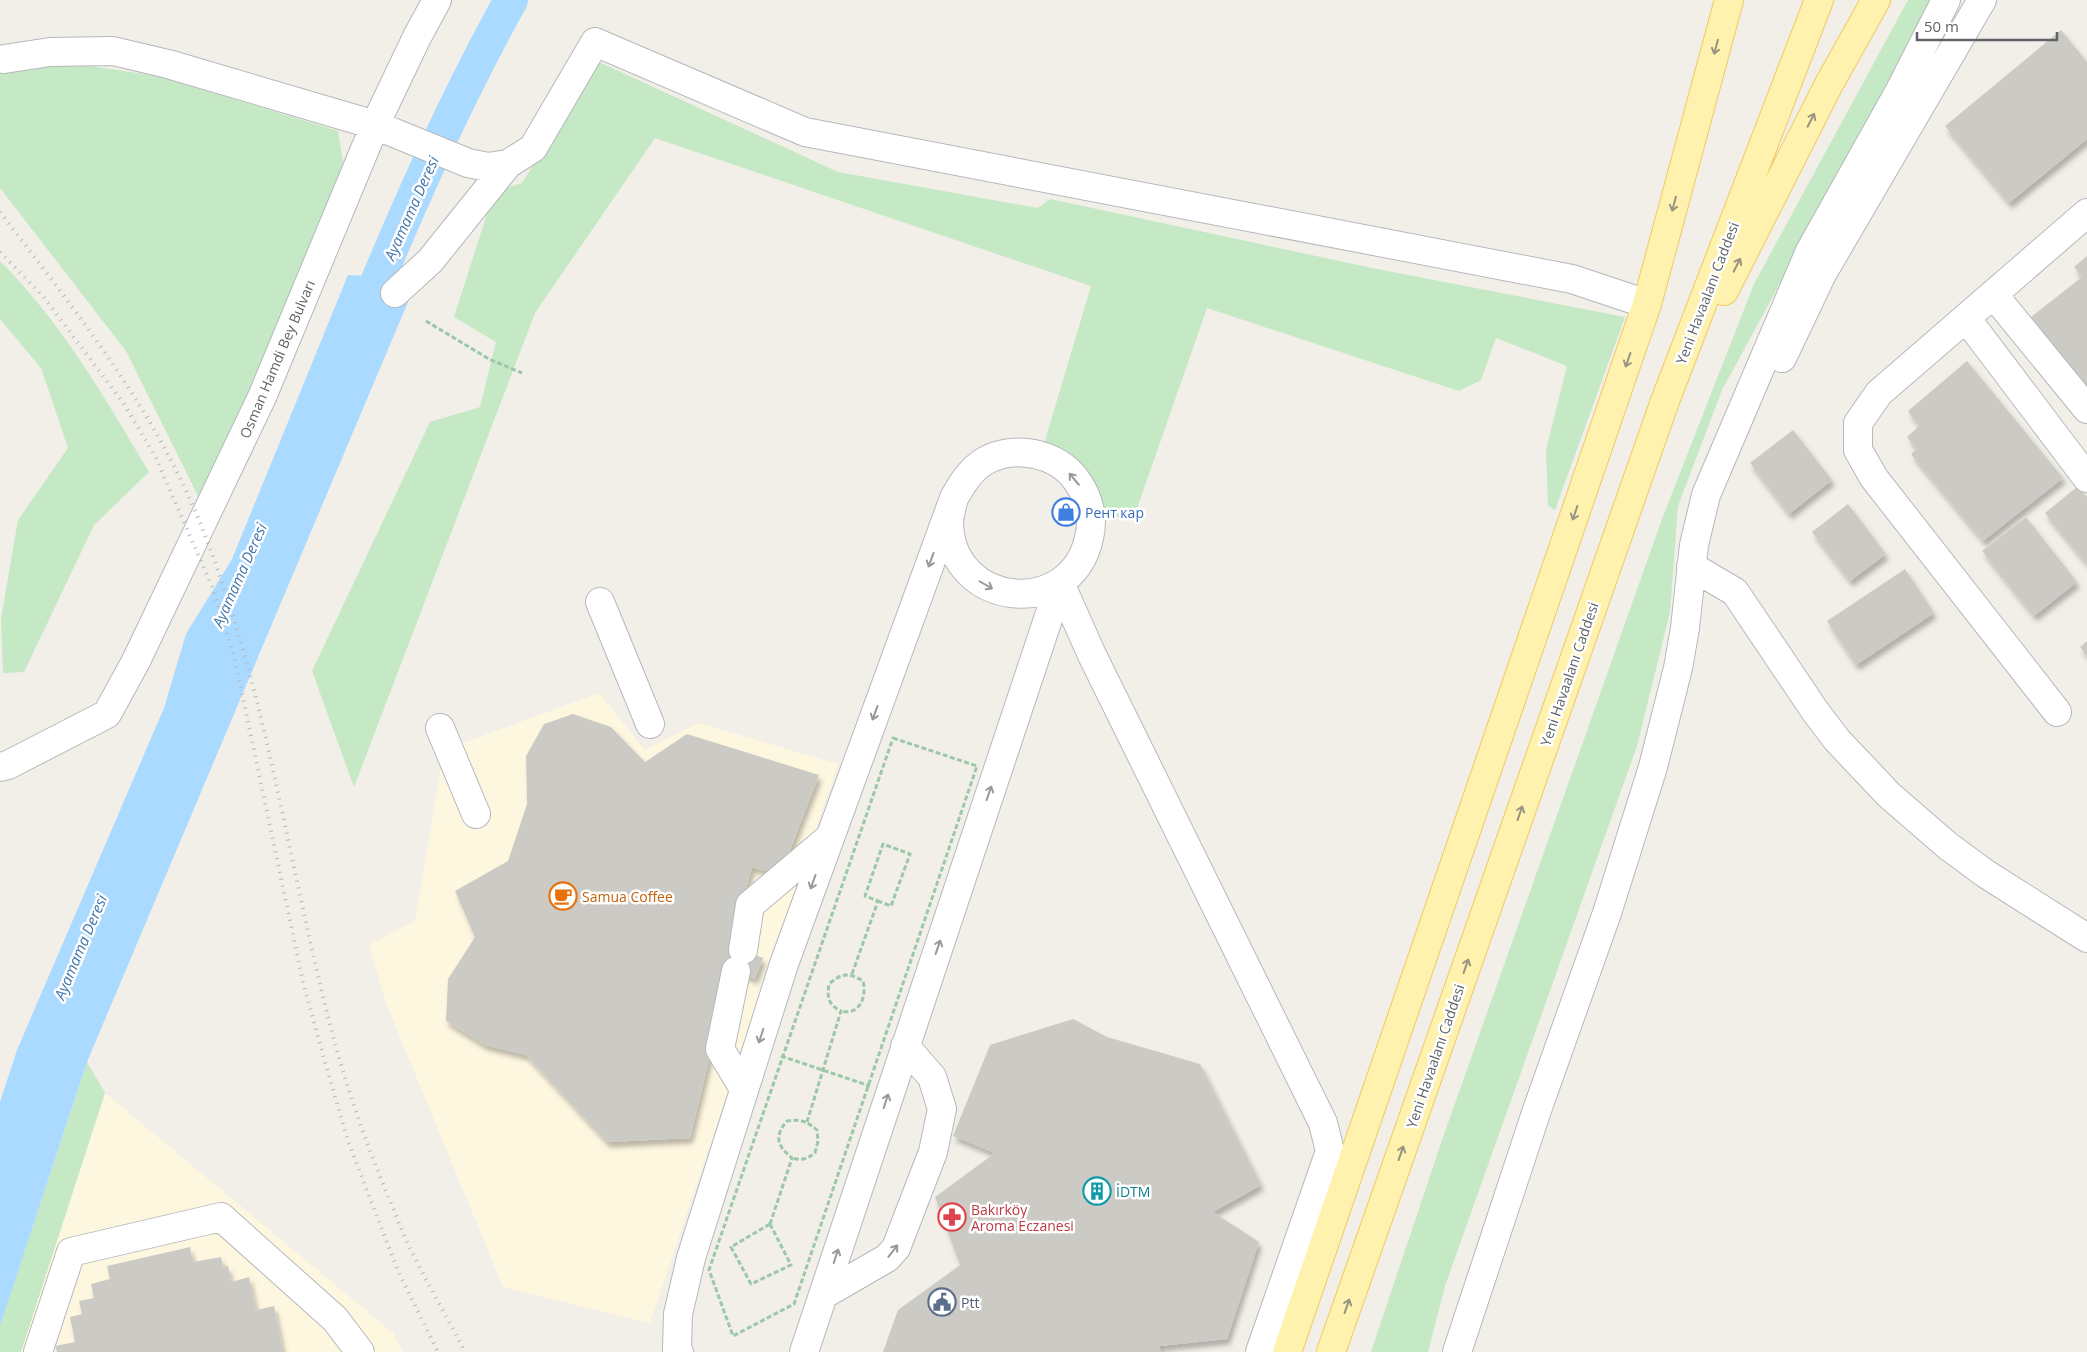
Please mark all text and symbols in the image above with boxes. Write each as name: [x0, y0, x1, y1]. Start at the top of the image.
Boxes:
scale bar: [1917, 10, 2057, 42]
text: 50 m: [1924, 16, 1959, 36]
one-way arrow: [1711, 39, 1720, 55]
one-way arrow: [1807, 113, 1816, 128]
water label: Ayamama Deresi: [379, 153, 443, 264]
one-way arrow: [1669, 196, 1678, 212]
street label: Yeni Havaalanı Caddesi: [1671, 219, 1743, 367]
one-way arrow: [1733, 258, 1742, 273]
street label: Osman Hamdi Bey Bulvarı: [235, 277, 319, 441]
one-way arrow: [1623, 351, 1632, 367]
one-way arrow: [1069, 472, 1080, 485]
shop icon: Рент кар: [1051, 497, 1081, 527]
place label: Рент кар: [1085, 503, 1144, 522]
one-way arrow: [1570, 505, 1579, 521]
water label: Ayamama Deresi: [207, 520, 271, 631]
one-way arrow: [926, 552, 935, 567]
one-way arrow: [979, 580, 993, 590]
street label: Yeni Havaalanı Caddesi: [1535, 600, 1603, 748]
one-way arrow: [870, 704, 879, 720]
one-way arrow: [985, 785, 995, 801]
one-way arrow: [1516, 806, 1525, 821]
one-way arrow: [808, 874, 817, 889]
cafe icon: Samua Coffee: [548, 881, 578, 911]
place label: Samua Coffee: [582, 887, 673, 906]
water label: Ayamama Deresi: [49, 891, 111, 1003]
one-way arrow: [933, 940, 943, 956]
one-way arrow: [1462, 959, 1471, 975]
street label: Yeni Havaalanı Caddesi: [1401, 982, 1469, 1130]
one-way arrow: [756, 1027, 765, 1043]
one-way arrow: [882, 1094, 892, 1110]
one-way arrow: [1397, 1145, 1406, 1161]
building icon: İDTM: [1082, 1176, 1112, 1206]
place label: İDTM: [1116, 1182, 1150, 1201]
place label: Bakırköy Aroma Eczanesi: [971, 1200, 1074, 1235]
pharmacy icon: Bakırköy Aroma Eczanesi: [937, 1202, 967, 1232]
one-way arrow: [887, 1245, 898, 1258]
one-way arrow: [831, 1248, 841, 1264]
public building icon: Ptt: [927, 1287, 957, 1317]
place label: Ptt: [961, 1293, 979, 1312]
one-way arrow: [1343, 1299, 1352, 1314]

